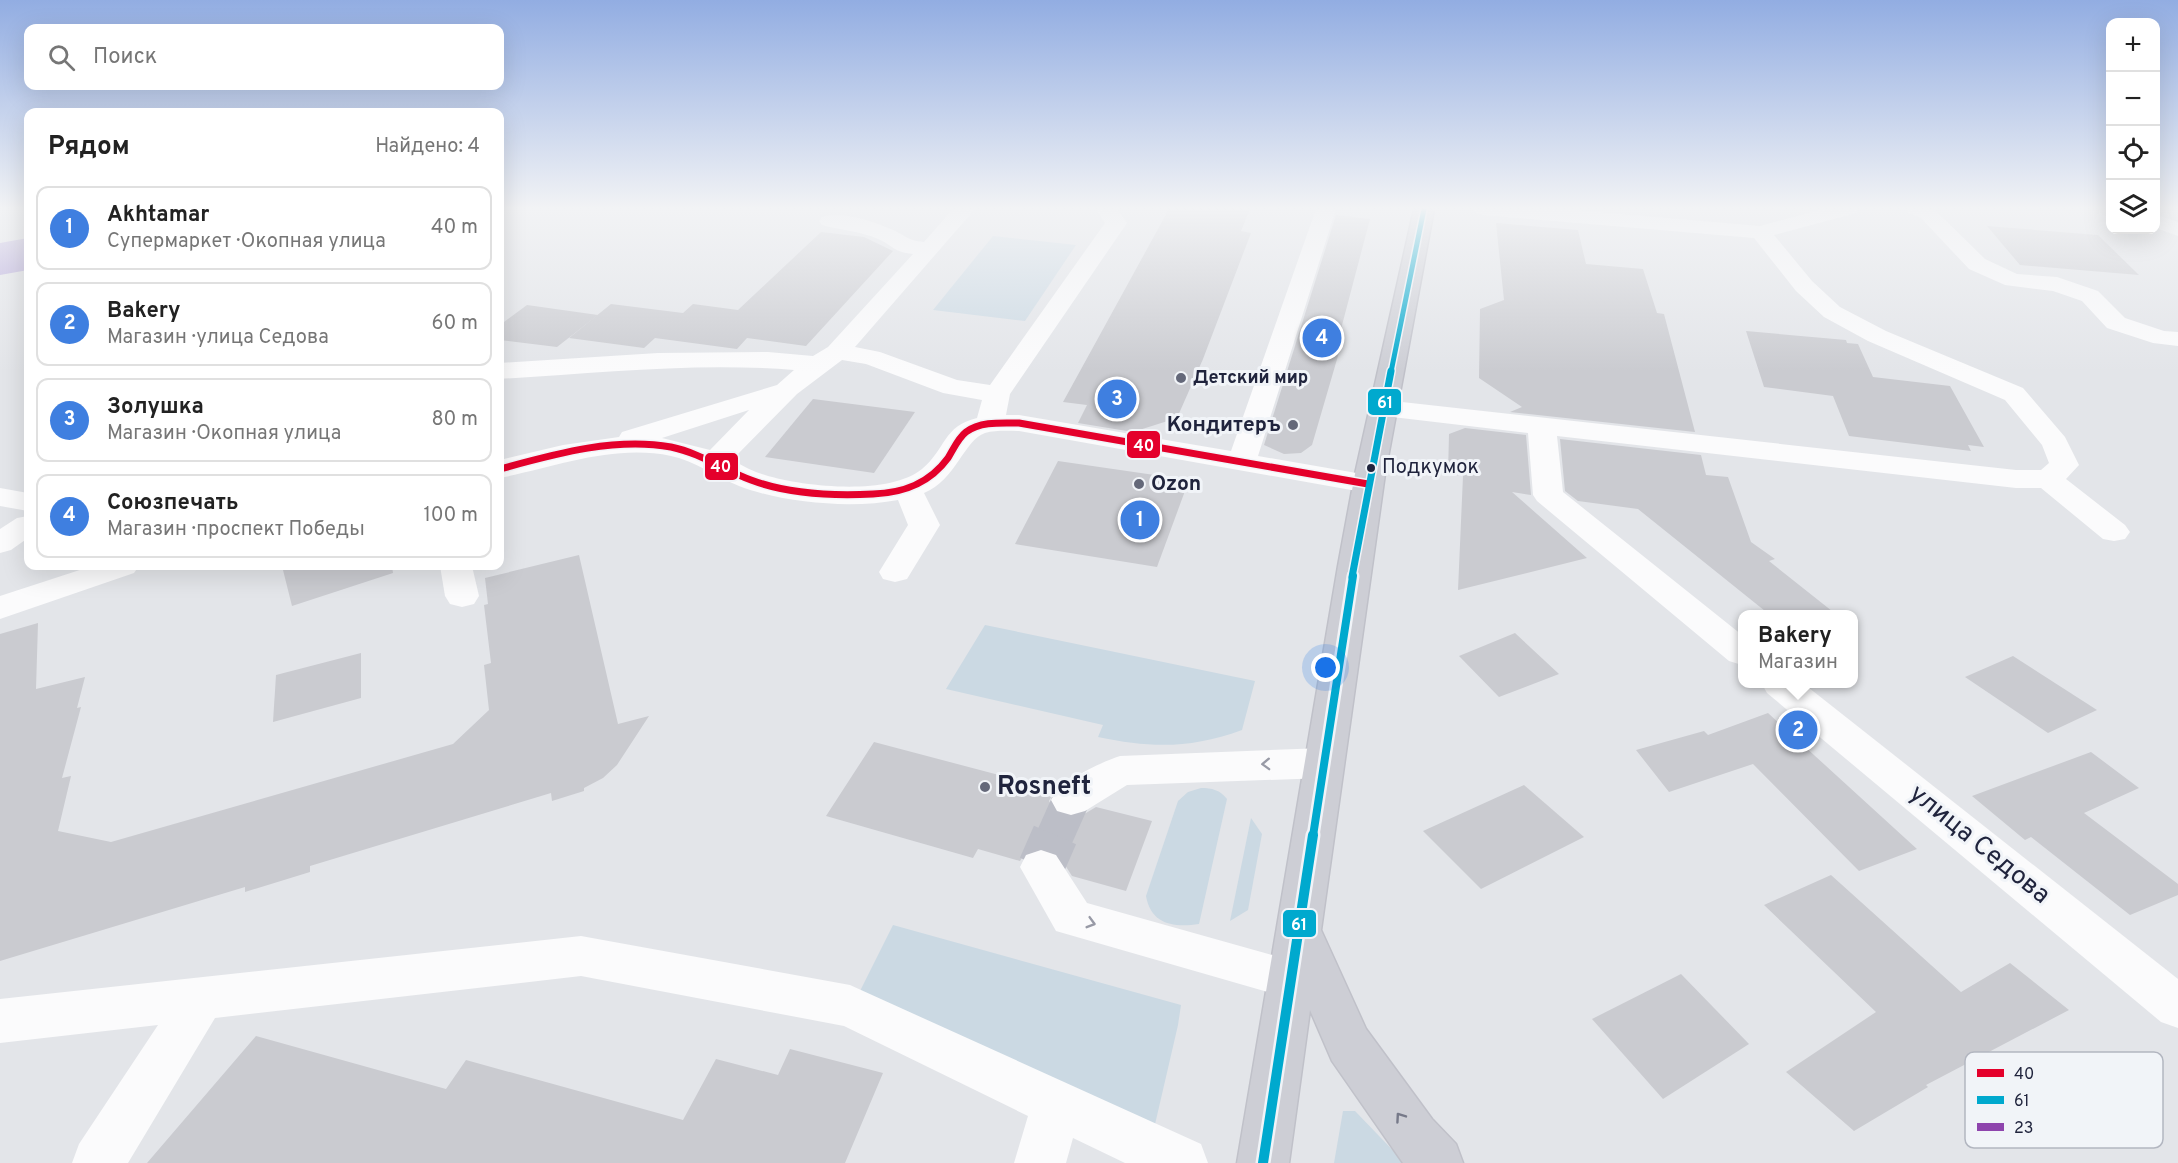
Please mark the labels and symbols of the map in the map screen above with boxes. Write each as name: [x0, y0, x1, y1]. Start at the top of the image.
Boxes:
pin: 4: [1302, 316, 1342, 360]
place label: Детский мир: [1193, 367, 1308, 390]
marker: Детский мир: [1174, 371, 1188, 385]
pin: 3: [1098, 376, 1136, 422]
line badge: 61: [1367, 388, 1402, 416]
text: 61: [1377, 394, 1393, 414]
place label: Кондитеръ: [1167, 412, 1281, 439]
marker: Кондитеръ: [1286, 418, 1300, 432]
line badge: 40: [1126, 430, 1161, 459]
text: 40: [1134, 437, 1154, 457]
line badge: 40: [704, 452, 739, 481]
place label: Подкумок: [1382, 455, 1479, 481]
text: 40: [711, 458, 731, 478]
marker: Подкумок: [1365, 462, 1377, 474]
place label: Ozon: [1151, 471, 1201, 498]
marker: Ozon: [1132, 477, 1146, 491]
pin: 1: [1120, 498, 1160, 542]
your location: [1311, 653, 1340, 682]
pin: 2: [1778, 708, 1818, 752]
one-way arrow: [1261, 758, 1270, 771]
place label: Rosneft: [997, 771, 1091, 804]
street label: улица Седова: [1902, 778, 2056, 912]
marker: Rosneft: [978, 780, 992, 794]
line badge: 61: [1282, 909, 1317, 938]
one-way arrow: [1086, 916, 1096, 929]
text: 61: [1291, 916, 1307, 936]
legend: [1965, 1052, 2163, 1148]
text: 40: [2014, 1065, 2034, 1085]
text: 61: [2014, 1092, 2030, 1112]
one-way arrow: [1396, 1113, 1407, 1124]
text: 23: [2014, 1119, 2033, 1139]

